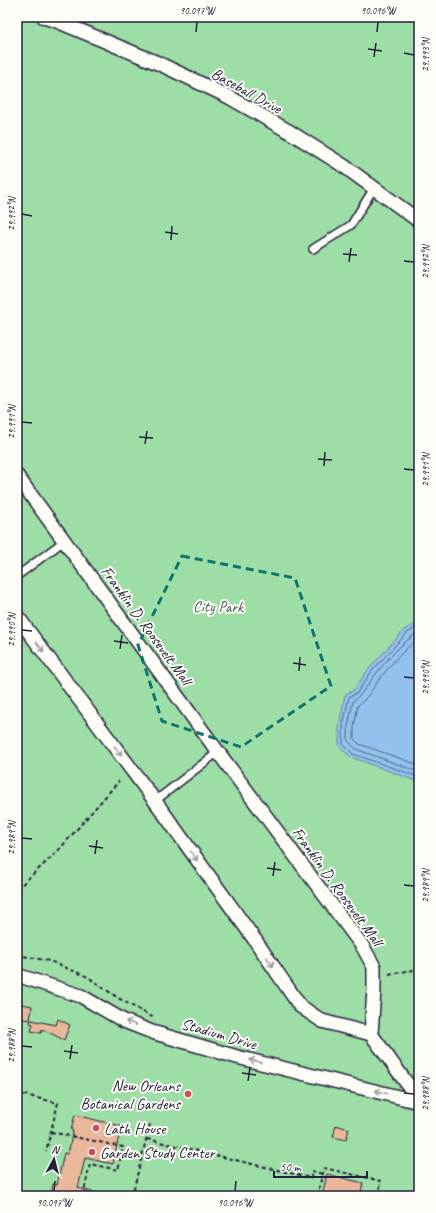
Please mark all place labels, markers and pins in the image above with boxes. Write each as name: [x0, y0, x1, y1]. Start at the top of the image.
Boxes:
place label: New Orleans Botanical Gardens: [80, 1076, 182, 1114]
marker: New Orleans Botanical Gardens: [183, 1089, 193, 1099]
place label: Lath House: [104, 1119, 167, 1139]
marker: Lath House: [91, 1123, 101, 1133]
place label: Garden Study Center: [100, 1143, 216, 1163]
marker: Garden Study Center: [87, 1147, 97, 1157]

